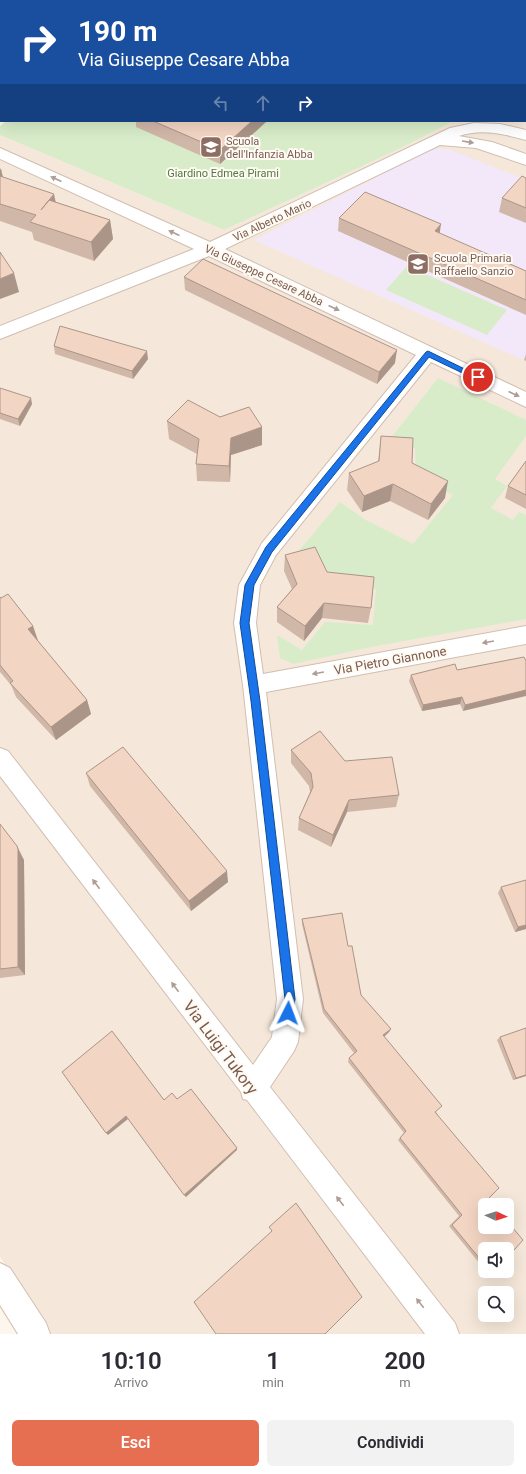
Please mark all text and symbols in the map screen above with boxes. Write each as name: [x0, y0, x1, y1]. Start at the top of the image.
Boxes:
text: 190 m: [78, 15, 157, 48]
icon: right: [12, 16, 64, 68]
text: Via Giuseppe Cesare Abba: [78, 49, 290, 70]
icon: left: [210, 92, 232, 114]
icon: ahead: [252, 92, 274, 114]
icon: right: [294, 92, 316, 114]
school or university icon: Scuola dell'Infanzia Abba: [198, 134, 224, 160]
place label: Scuola dell'Infanzia Abba: [226, 135, 313, 161]
one-way arrow: [462, 139, 474, 145]
park label: Giardino Edmea Pirami: [167, 167, 279, 180]
one-way arrow: [51, 176, 62, 182]
street label: Via Alberto Mario: [231, 197, 313, 244]
one-way arrow: [169, 230, 180, 236]
street label: Via Giuseppe Cesare Abba: [202, 242, 325, 309]
school or university icon: Scuola Primaria Raffaello Sanzio: [405, 251, 431, 277]
place label: Scuola Primaria Raffaello Sanzio: [434, 252, 514, 278]
one-way arrow: [328, 305, 339, 311]
pin: [461, 360, 495, 394]
icon: arrive: [467, 366, 489, 388]
one-way arrow: [508, 391, 520, 397]
one-way arrow: [482, 639, 494, 645]
street label: Via Pietro Giannone: [333, 643, 448, 678]
one-way arrow: [312, 670, 325, 676]
one-way arrow: [92, 878, 100, 889]
one-way arrow: [171, 981, 179, 992]
position arrow: [267, 992, 309, 1034]
street label: Via Luigi Tukory: [179, 997, 262, 1098]
one-way arrow: [336, 1195, 344, 1206]
north arrow: [478, 1198, 514, 1234]
map controls: [478, 1198, 514, 1322]
button: sound: [478, 1242, 514, 1278]
button: search: [478, 1286, 514, 1322]
one-way arrow: [416, 1298, 424, 1309]
text: 10:10: [100, 1347, 162, 1375]
text: 1: [266, 1347, 280, 1375]
text: 200: [384, 1347, 426, 1375]
text: Arrivo: [114, 1375, 148, 1390]
text: min: [262, 1375, 284, 1390]
text: m: [399, 1375, 411, 1390]
button: Esci: [12, 1420, 259, 1466]
button: Condividi: [267, 1420, 514, 1466]

